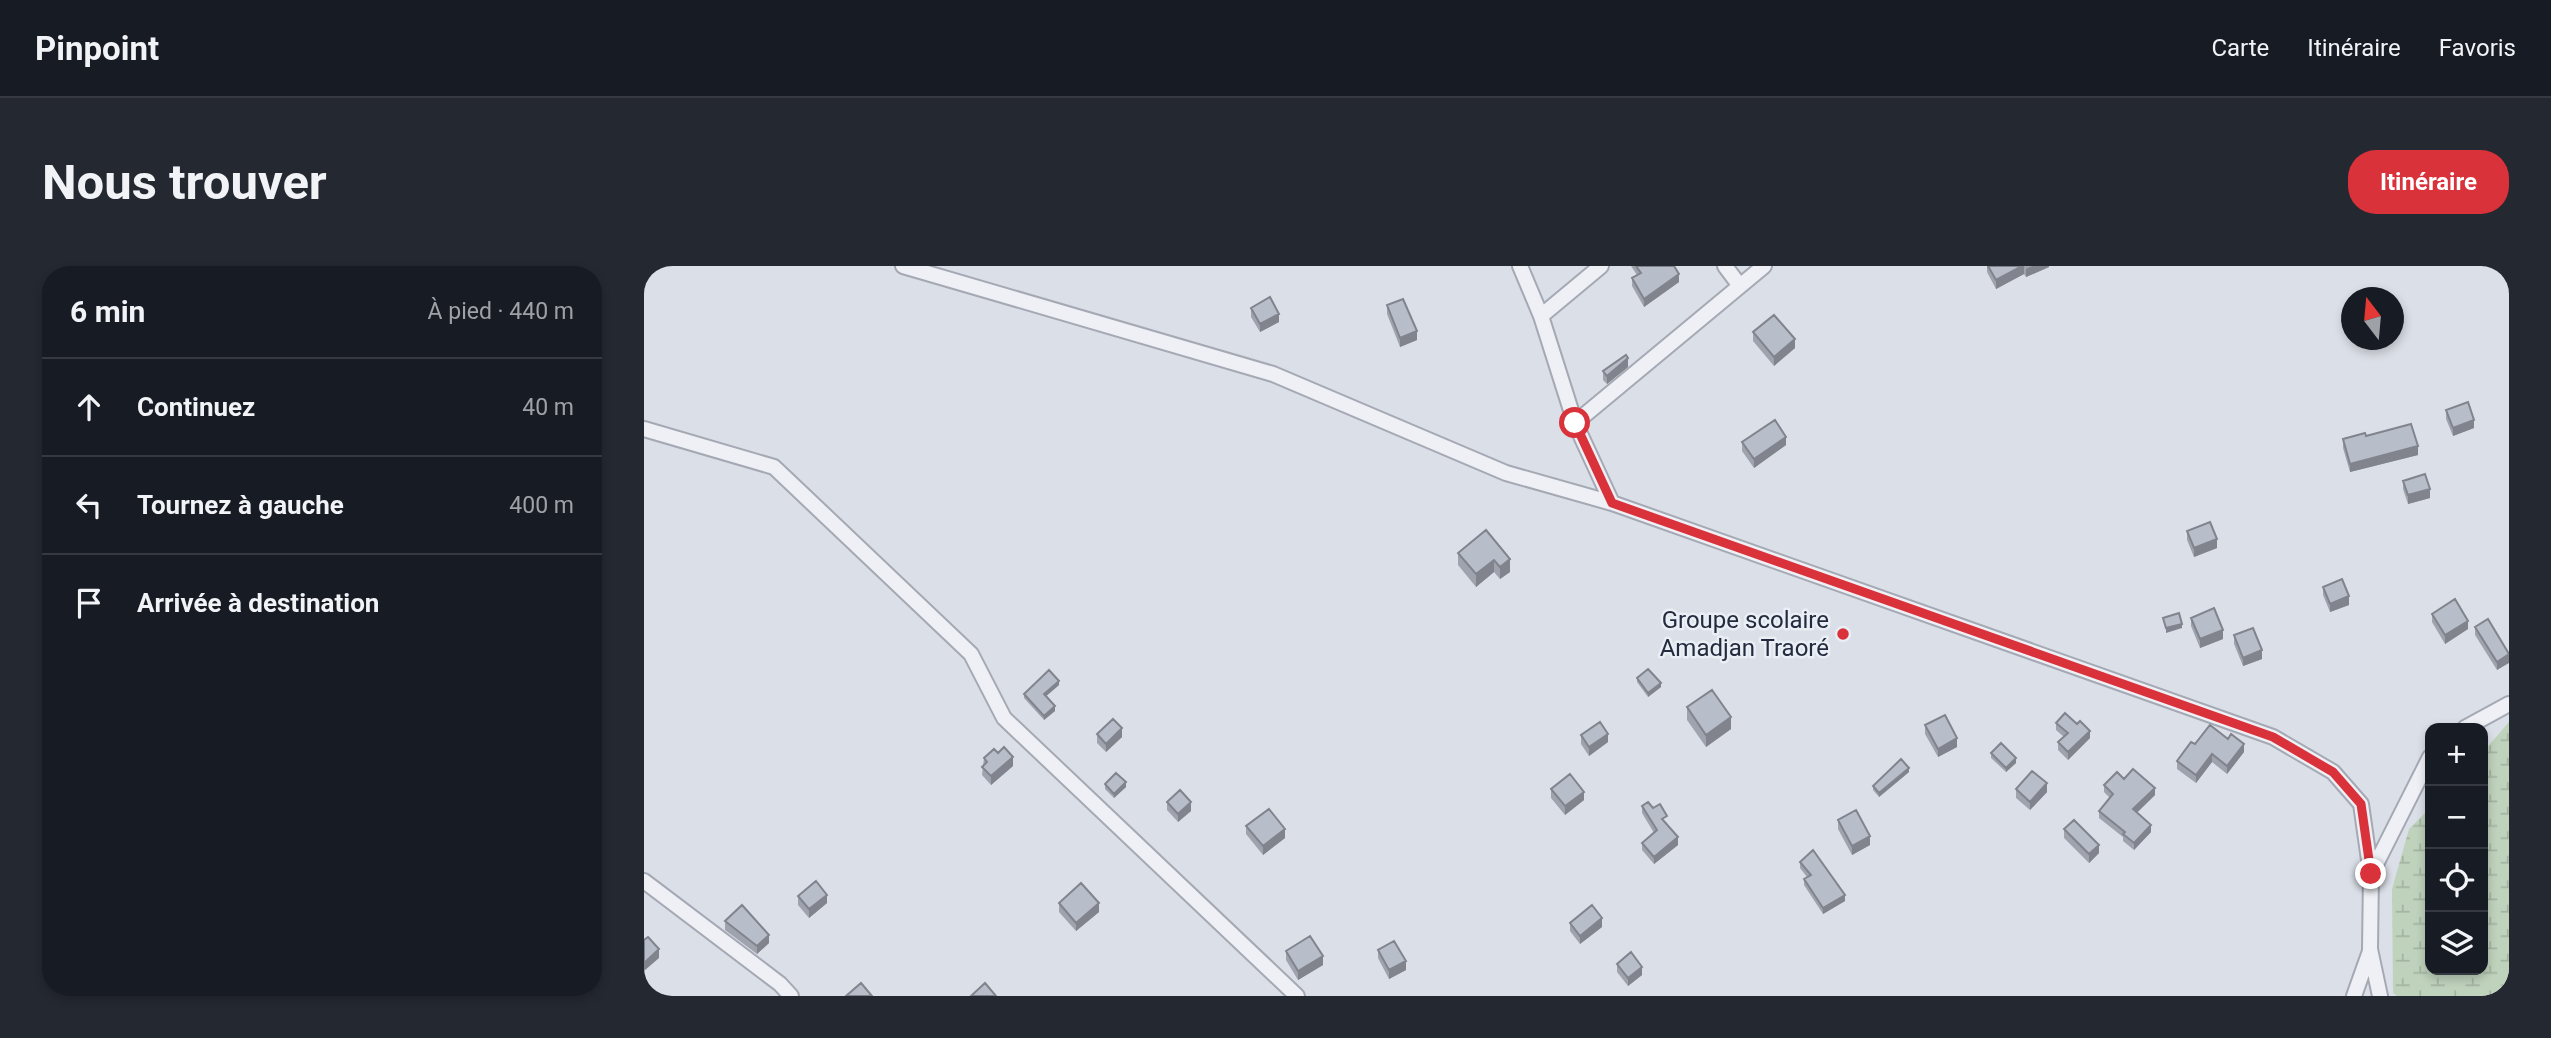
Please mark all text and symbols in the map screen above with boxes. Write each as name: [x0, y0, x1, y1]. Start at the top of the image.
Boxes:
text: Pinpoint: [35, 29, 159, 68]
text: Carte: [2211, 34, 2269, 62]
text: Itinéraire: [2307, 34, 2401, 62]
text: Favoris: [2439, 34, 2516, 62]
button: Itinéraire: [2348, 150, 2509, 214]
text: Nous trouver: [42, 154, 327, 211]
north arrow: [2341, 287, 2404, 350]
text: 6 min: [70, 294, 145, 329]
text: À pied · 440 m: [428, 298, 574, 325]
icon: ahead: [70, 388, 108, 426]
text: Continuez: [137, 392, 255, 422]
text: 40 m: [522, 394, 574, 421]
route start: [1559, 407, 1590, 438]
icon: left: [70, 486, 108, 524]
text: Tournez à gauche: [137, 490, 344, 520]
text: 400 m: [509, 492, 574, 519]
icon: arrive: [70, 584, 108, 622]
text: Arrivée à destination: [137, 588, 379, 618]
place label: Groupe scolaire Amadjan Traoré: [1660, 606, 1829, 662]
marker: Groupe scolaire Amadjan Traoré: [1835, 626, 1851, 642]
map controls: [2425, 723, 2488, 975]
button: +: [2425, 723, 2488, 786]
button: −: [2425, 786, 2488, 849]
button: locate: [2425, 849, 2488, 912]
route end: [2355, 858, 2386, 889]
button: layers: [2425, 912, 2488, 975]

